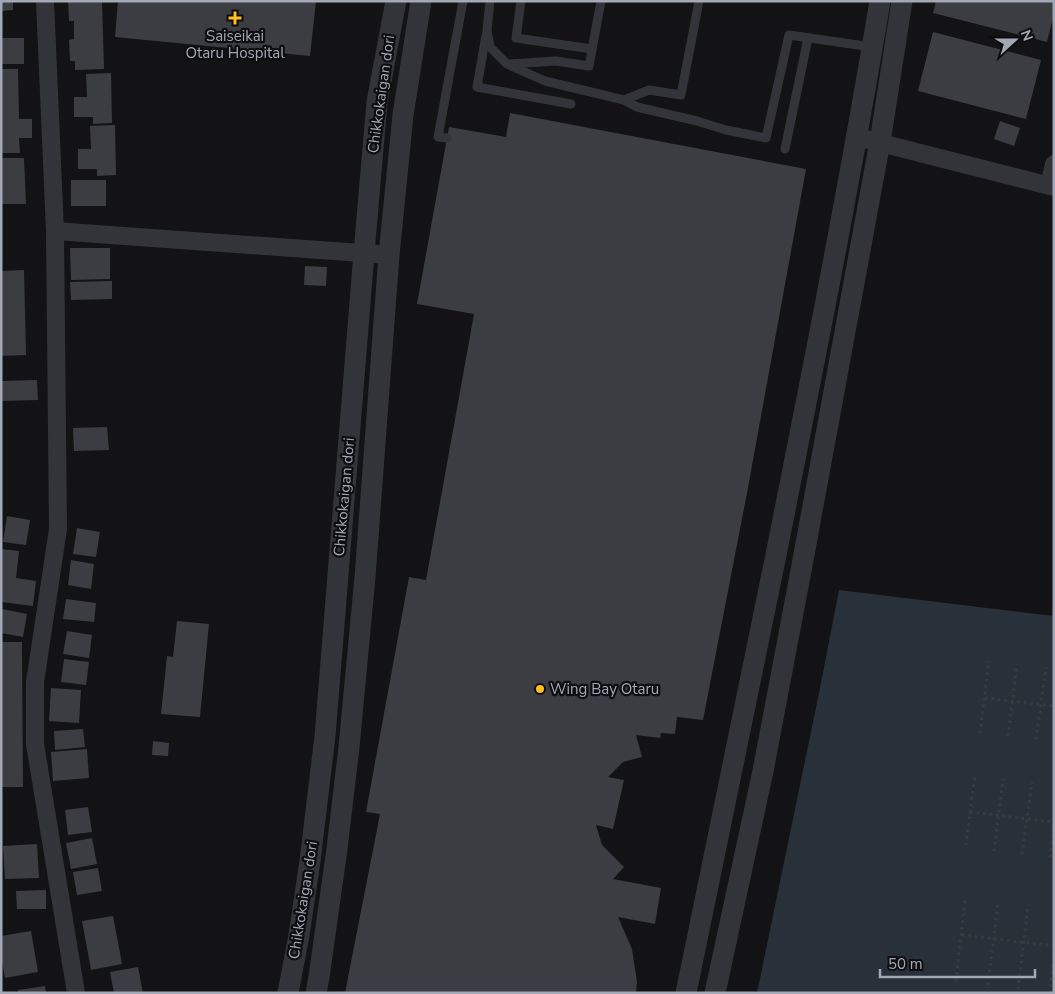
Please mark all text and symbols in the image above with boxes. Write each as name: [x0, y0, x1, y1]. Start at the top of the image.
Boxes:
marker: Saiseikai Otaru Hospital: [228, 11, 242, 25]
north arrow: [990, 15, 1040, 65]
place label: Saiseikai Otaru Hospital: [185, 26, 285, 63]
text: N: [1016, 27, 1037, 44]
street label: Chikkokaigan dori: [363, 34, 399, 154]
street label: Chikkokaigan dori: [329, 437, 359, 557]
place label: Wing Bay Otaru: [550, 679, 659, 699]
marker: Wing Bay Otaru: [534, 683, 546, 695]
street label: Chikkokaigan dori: [284, 840, 322, 960]
scale bar: [880, 946, 1035, 978]
text: 50 m: [888, 954, 923, 974]

